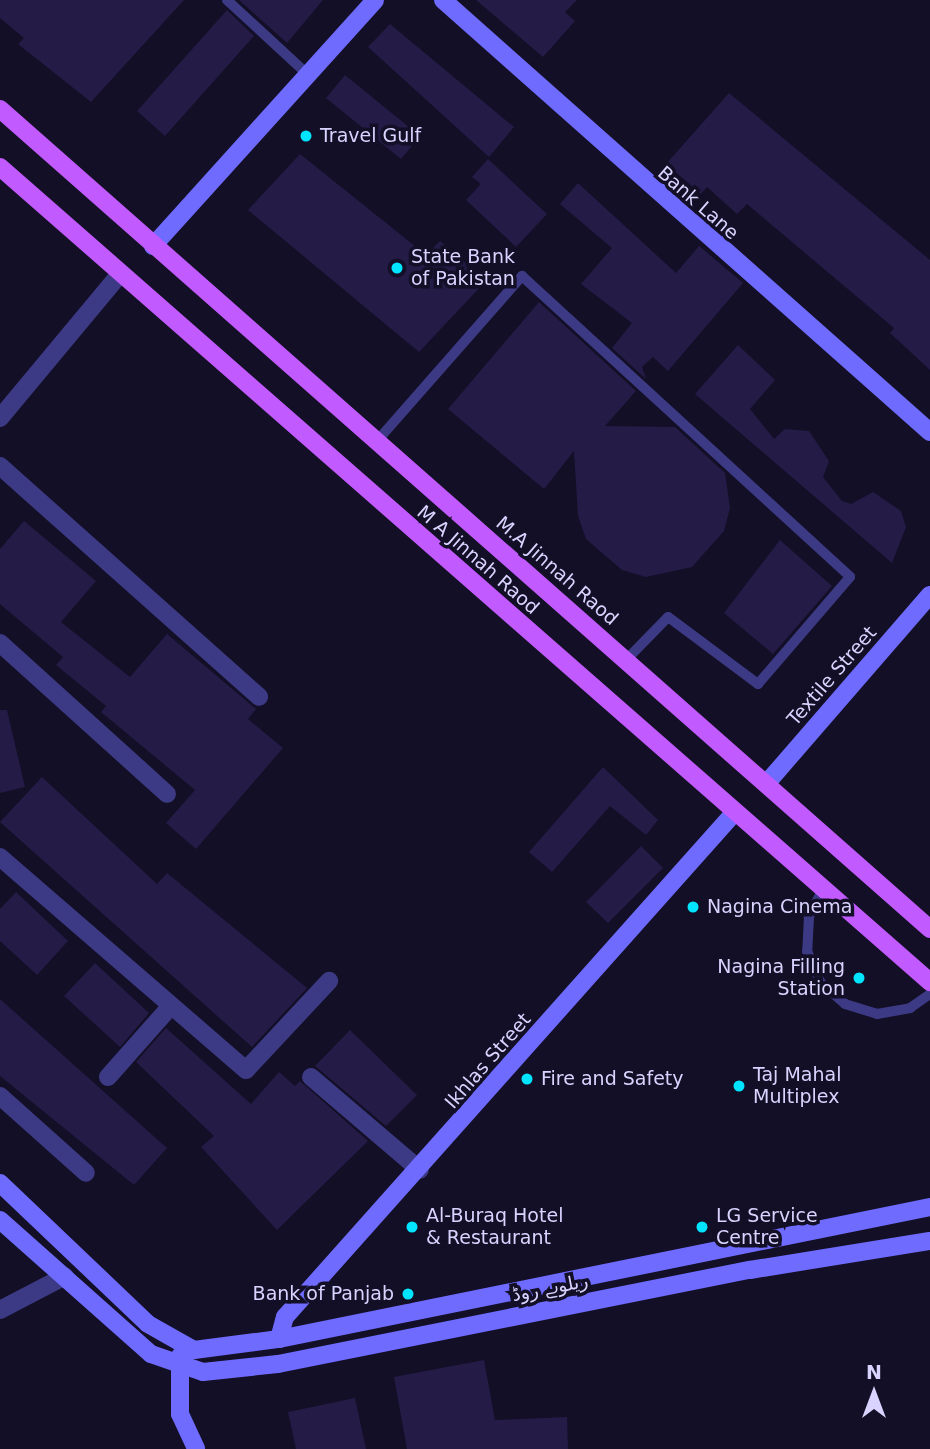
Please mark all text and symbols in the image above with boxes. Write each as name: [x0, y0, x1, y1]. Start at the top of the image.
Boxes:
place label: Travel Gulf: [320, 125, 421, 147]
marker: Travel Gulf: [298, 128, 314, 144]
street label: Bank Lane: [653, 162, 743, 244]
place label: State Bank of Pakistan: [411, 246, 515, 290]
marker: State Bank of Pakistan: [389, 260, 405, 276]
street label: M A Jinnah Raod: [412, 501, 544, 619]
street label: M.A Jinnah Raod: [491, 512, 623, 630]
street label: Textile Street: [783, 622, 881, 730]
place label: Nagina Cinema: [707, 896, 852, 918]
marker: Nagina Cinema: [685, 899, 701, 915]
place label: Nagina Filling Station: [717, 956, 845, 1000]
marker: Nagina Filling Station: [851, 970, 867, 986]
street label: Ikhlas Street: [440, 1009, 536, 1113]
place label: Taj Mahal Multiplex: [753, 1064, 841, 1108]
place label: Fire and Safety: [541, 1068, 684, 1090]
marker: Fire and Safety: [519, 1071, 535, 1087]
marker: Taj Mahal Multiplex: [731, 1078, 747, 1094]
place label: Al-Buraq Hotel & Restaurant: [426, 1205, 563, 1249]
place label: LG Service Centre: [716, 1205, 818, 1249]
marker: Al-Buraq Hotel & Restaurant: [404, 1219, 420, 1235]
marker: LG Service Centre: [694, 1219, 710, 1235]
street label: ریلوے روڈ: [510, 1269, 590, 1307]
place label: Bank of Panjab: [253, 1283, 394, 1305]
marker: Bank of Panjab: [400, 1286, 416, 1302]
north arrow: [839, 1358, 909, 1428]
text: N: [866, 1361, 882, 1383]

